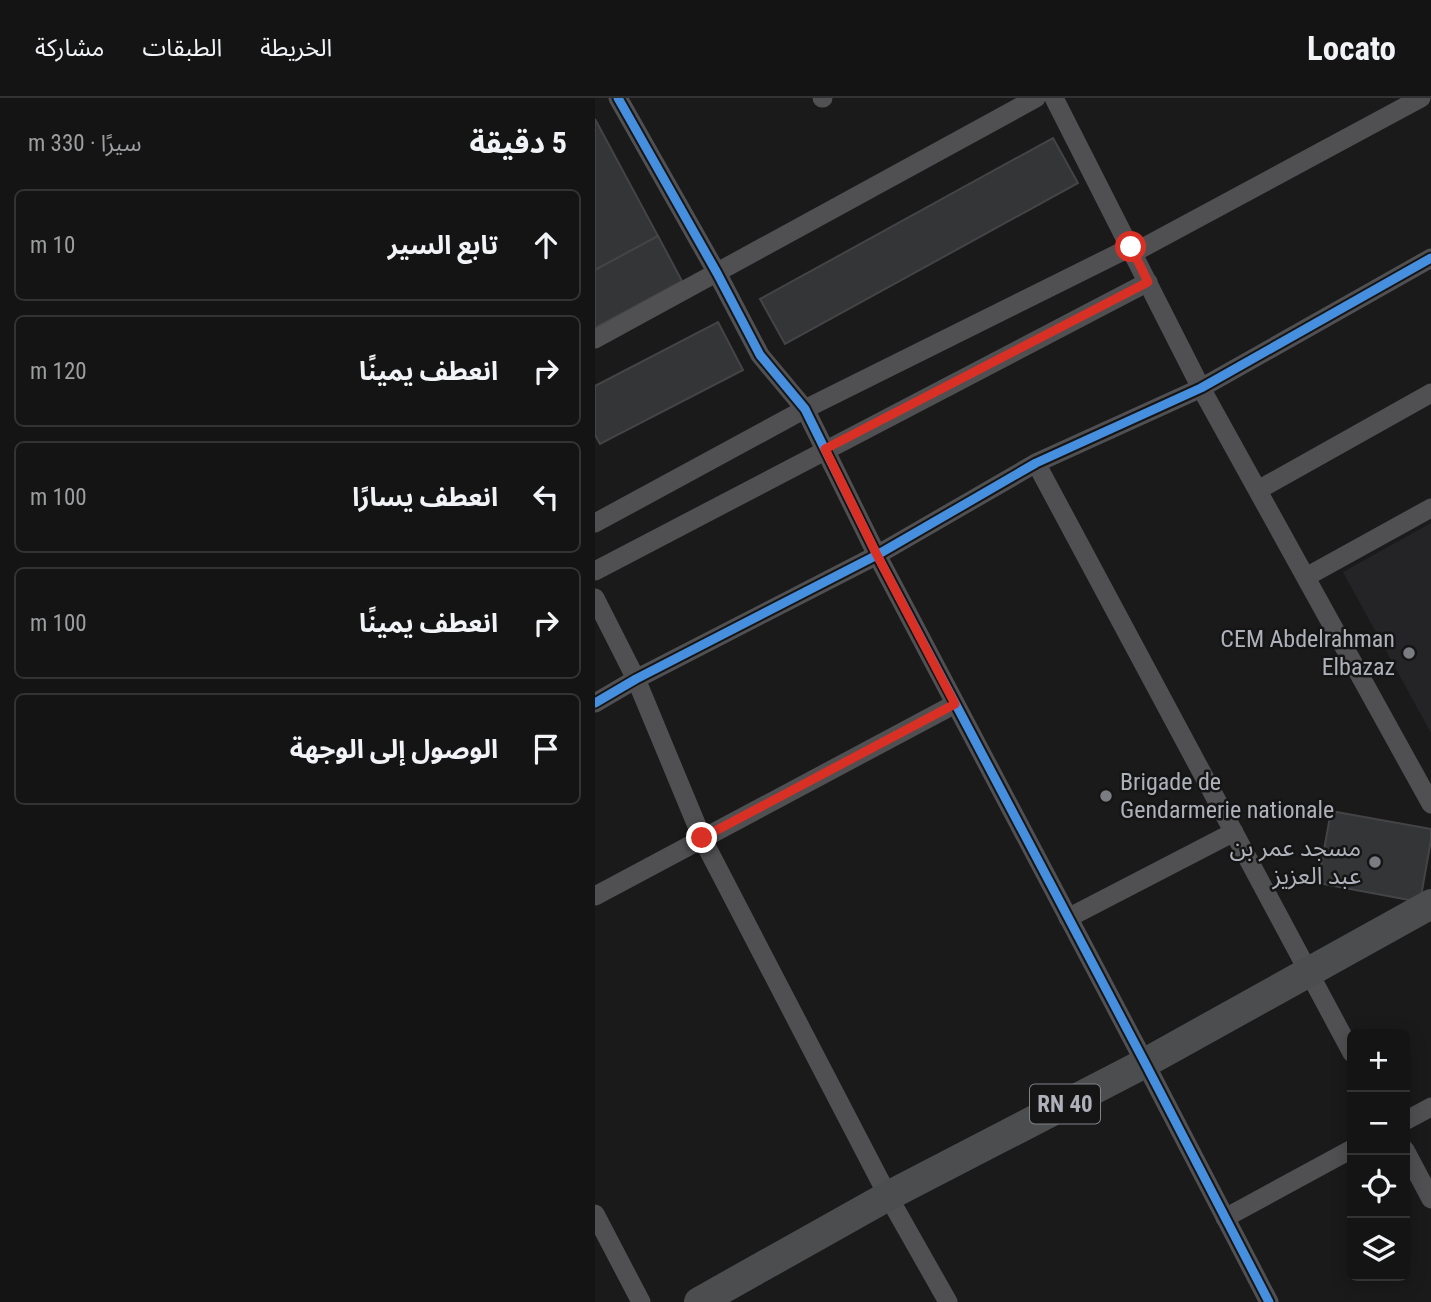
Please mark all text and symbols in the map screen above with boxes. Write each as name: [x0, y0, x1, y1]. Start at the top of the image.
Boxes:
text: Locato: [1307, 29, 1396, 68]
text: مشاركة: [35, 34, 104, 62]
text: الطبقات: [142, 34, 222, 62]
text: الخريطة: [260, 34, 332, 62]
text: 5 دقيقة: [469, 125, 567, 160]
text: سيرًا · 330 m: [28, 130, 141, 157]
icon: ahead: [527, 226, 565, 264]
text: تابع السير: [388, 230, 498, 260]
route start: [1115, 231, 1146, 262]
text: 10 m: [30, 232, 75, 259]
icon: right: [527, 352, 565, 390]
text: انعطف يمينًا: [359, 356, 498, 386]
text: 120 m: [30, 358, 87, 385]
icon: left: [527, 478, 565, 516]
text: انعطف يسارًا: [352, 482, 498, 512]
text: 100 m: [30, 484, 87, 511]
icon: right: [527, 604, 565, 642]
text: انعطف يمينًا: [359, 608, 498, 638]
text: 100 m: [30, 610, 87, 637]
place label: CEM Abdelrahman Elbazaz: [1220, 625, 1395, 681]
marker: CEM Abdelrahman Elbazaz: [1401, 645, 1417, 661]
icon: arrive: [527, 730, 565, 768]
text: الوصول إلى الوجهة: [290, 734, 498, 764]
place label: Brigade de Gendarmerie nationale: [1120, 768, 1334, 824]
marker: Brigade de Gendarmerie nationale: [1098, 788, 1114, 804]
route end: [686, 822, 717, 853]
place label: مسجد عمر بن عبد العزيز: [1230, 834, 1361, 890]
marker: مسجد عمر بن عبد العزيز: [1367, 854, 1383, 870]
map controls: [1347, 1029, 1410, 1281]
button: +: [1347, 1029, 1410, 1092]
road number: RN 40: [1030, 1085, 1100, 1124]
button: −: [1347, 1092, 1410, 1155]
button: locate: [1347, 1155, 1410, 1218]
button: layers: [1347, 1218, 1410, 1281]

